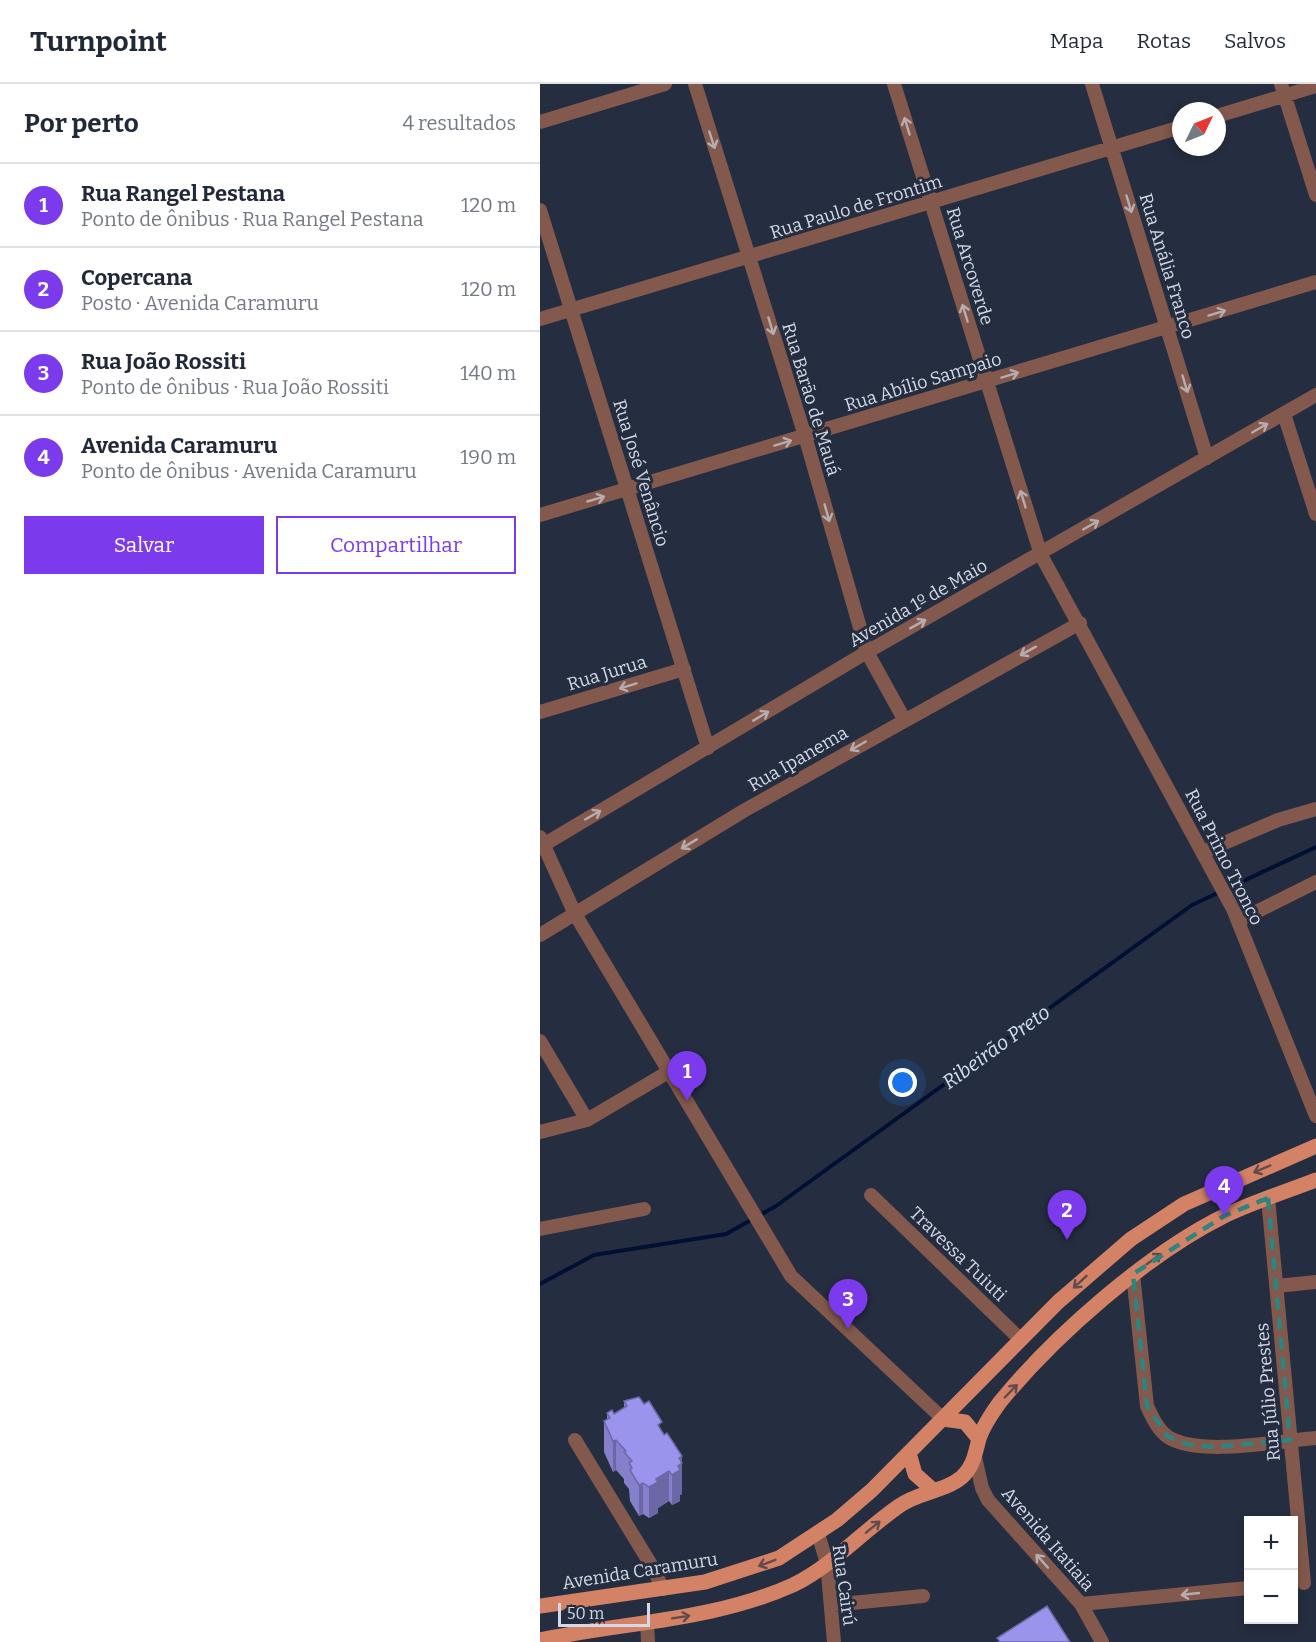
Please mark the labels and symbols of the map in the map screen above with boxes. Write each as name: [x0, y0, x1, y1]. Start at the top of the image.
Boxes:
north arrow: [1172, 102, 1226, 156]
one-way arrow: [901, 117, 912, 136]
one-way arrow: [707, 130, 718, 149]
street label: Rua Paulo de Frontim: [767, 170, 945, 244]
street label: Rua Anália Franco: [1134, 190, 1200, 342]
one-way arrow: [1124, 194, 1135, 213]
street label: Rua Arcoverde: [942, 204, 998, 328]
one-way arrow: [959, 303, 970, 322]
one-way arrow: [1207, 307, 1226, 318]
one-way arrow: [766, 316, 777, 335]
street label: Rua Barão de Mauá: [777, 320, 845, 478]
street label: Rua Abílio Sampaio: [842, 348, 1004, 416]
one-way arrow: [1000, 369, 1019, 380]
one-way arrow: [1180, 374, 1191, 393]
street label: Rua José Venâncio: [608, 397, 674, 549]
one-way arrow: [1251, 421, 1268, 433]
one-way arrow: [773, 437, 792, 448]
one-way arrow: [1017, 490, 1028, 509]
one-way arrow: [586, 493, 605, 504]
one-way arrow: [822, 503, 833, 522]
one-way arrow: [1082, 519, 1099, 531]
street label: Avenida 1º de Maio: [845, 554, 991, 652]
one-way arrow: [909, 618, 926, 630]
one-way arrow: [1020, 645, 1037, 657]
street label: Rua Jurua: [565, 650, 650, 695]
one-way arrow: [619, 681, 638, 692]
one-way arrow: [752, 710, 769, 722]
street label: Rua Ipanema: [744, 722, 852, 796]
one-way arrow: [849, 740, 866, 752]
street label: Rua Primo Tronco: [1180, 785, 1268, 929]
one-way arrow: [584, 809, 601, 821]
one-way arrow: [681, 839, 698, 851]
water label: Ribeirão Preto: [937, 1000, 1055, 1094]
pin: 1: [668, 1052, 706, 1101]
your location: [888, 1068, 917, 1097]
one-way arrow: [1254, 1164, 1272, 1175]
pin: 4: [1204, 1166, 1244, 1216]
pin: 2: [1048, 1190, 1086, 1240]
street label: Travessa Tuiuti: [905, 1202, 1011, 1306]
one-way arrow: [1146, 1253, 1162, 1265]
one-way arrow: [1073, 1275, 1088, 1289]
pin: 3: [828, 1280, 868, 1329]
street label: Rua Júlio Prestes: [1251, 1322, 1285, 1462]
one-way arrow: [1004, 1383, 1018, 1398]
street label: Avenida Itatiaia: [997, 1483, 1099, 1596]
one-way arrow: [864, 1520, 880, 1533]
street label: Rua Cairú: [827, 1543, 861, 1627]
street label: Avenida Caramuru: [561, 1548, 719, 1594]
one-way arrow: [1035, 1554, 1049, 1569]
one-way arrow: [759, 1558, 777, 1569]
one-way arrow: [1181, 1589, 1201, 1600]
scale bar: [558, 1600, 650, 1628]
one-way arrow: [670, 1612, 690, 1623]

